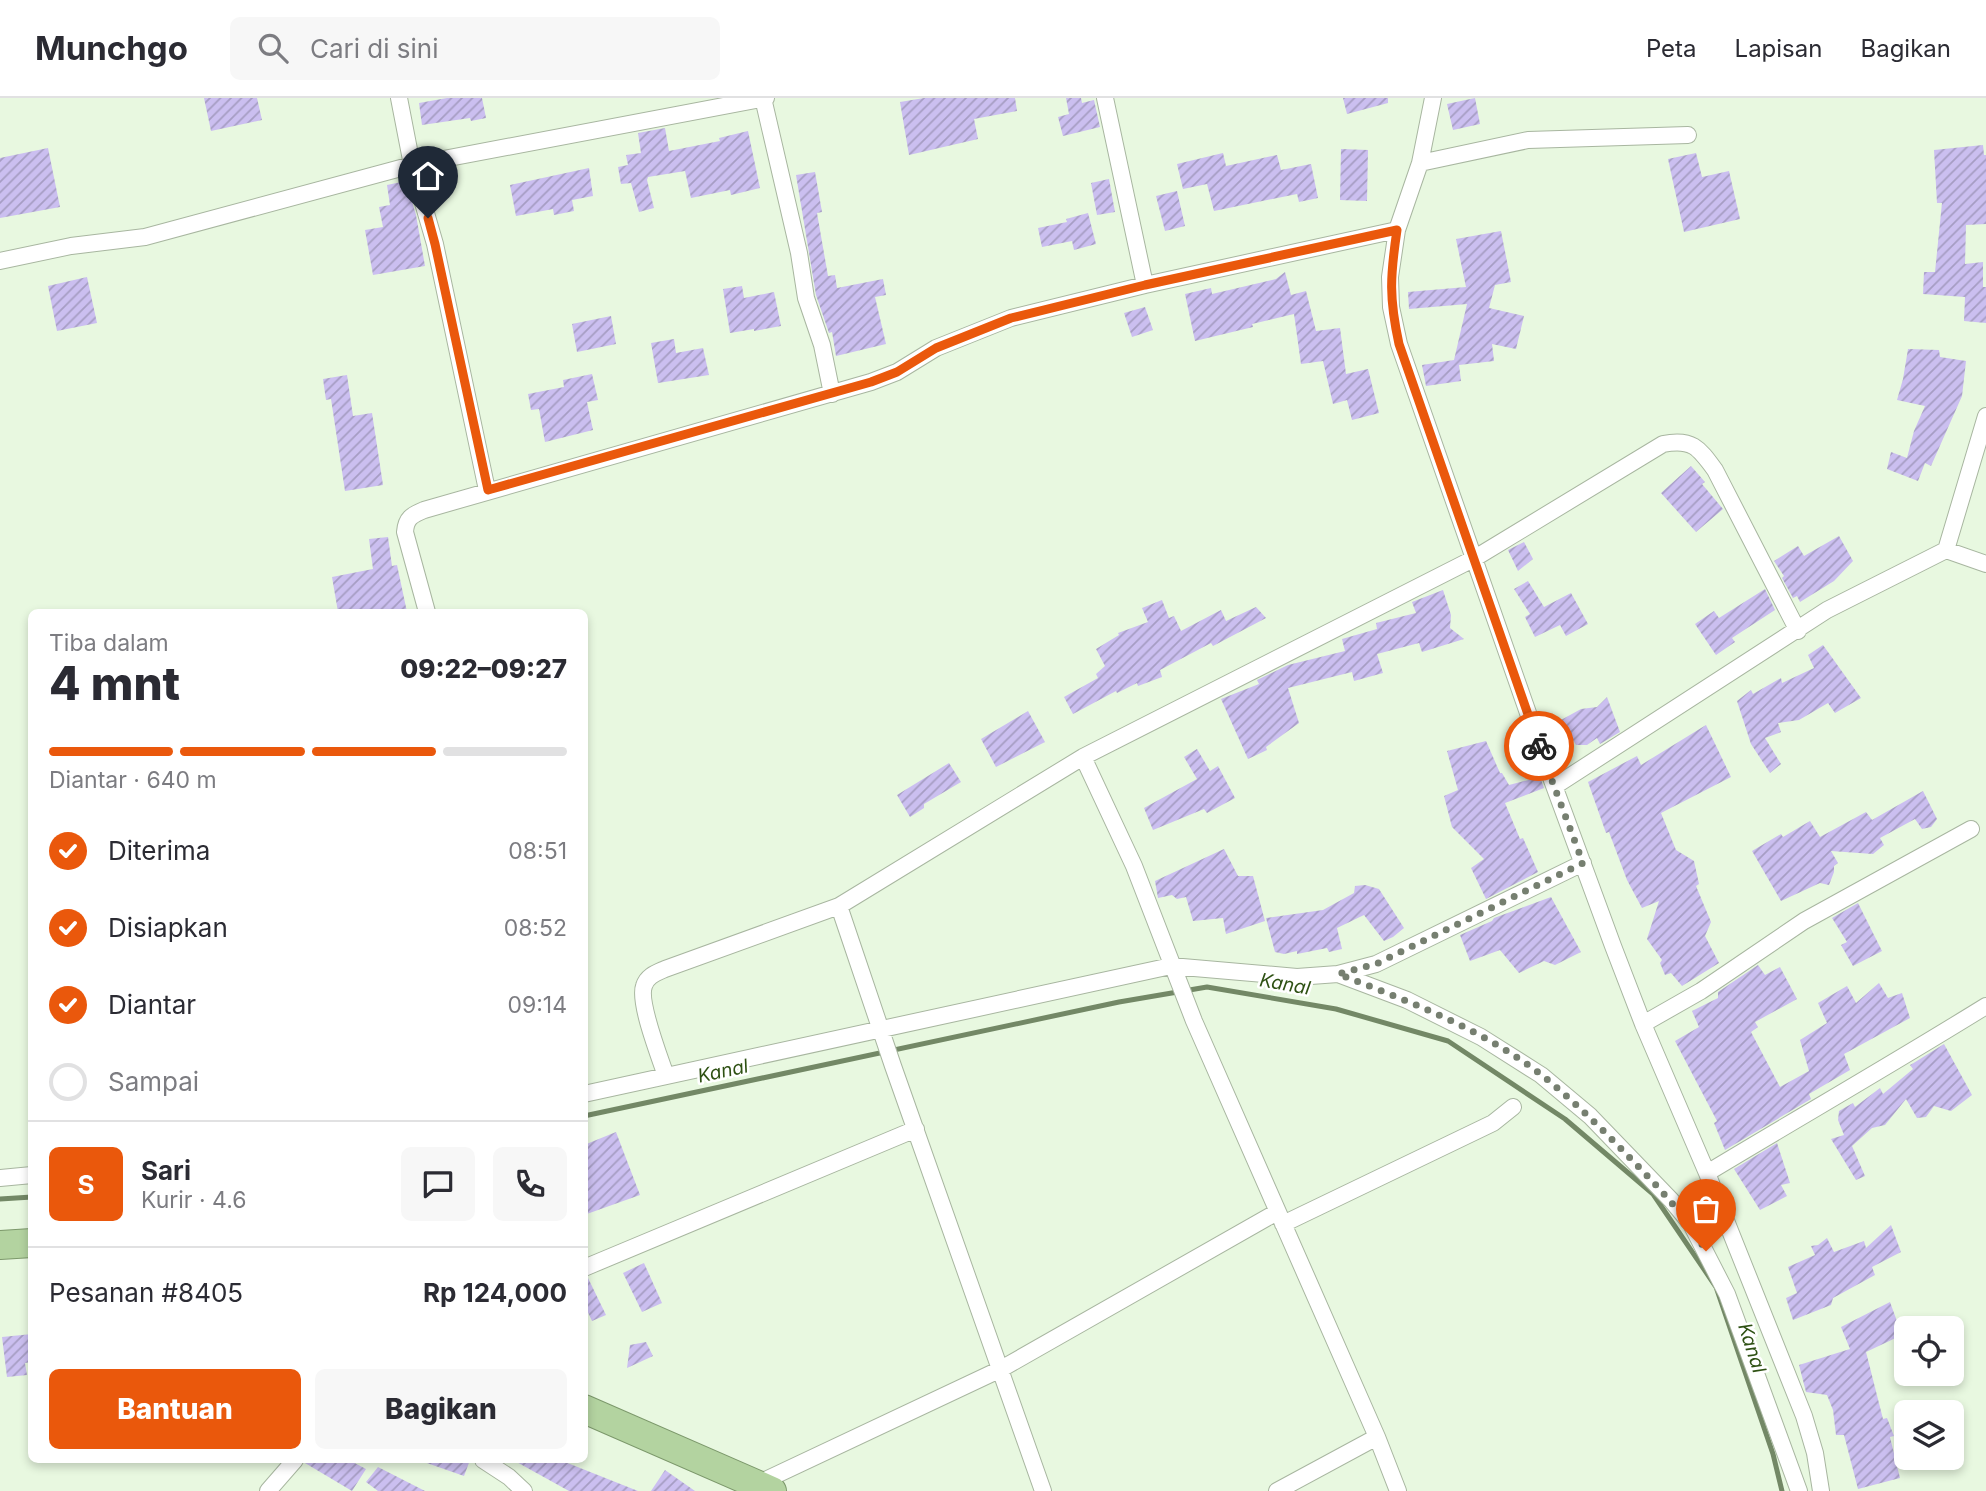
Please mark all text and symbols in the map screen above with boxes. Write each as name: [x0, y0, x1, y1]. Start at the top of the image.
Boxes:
search box: [230, 17, 720, 80]
text: Munchgo: [35, 28, 188, 68]
icon: search: [254, 29, 292, 67]
text: Cari di sini: [310, 33, 439, 64]
text: Peta: [1646, 34, 1697, 63]
text: Lapisan: [1735, 34, 1822, 63]
text: Bagikan: [1860, 34, 1951, 63]
pin: [398, 146, 458, 218]
icon: home: [409, 157, 447, 195]
text: Tiba dalam: [49, 629, 169, 657]
text: 09:22–09:27: [400, 653, 567, 684]
text: 4 mnt: [49, 655, 180, 711]
courier: [1504, 711, 1574, 781]
icon: bike: [1520, 727, 1558, 765]
text: Diantar · 640 m: [49, 766, 217, 794]
icon: check: [49, 832, 87, 870]
text: Diterima: [108, 835, 210, 866]
text: 08:51: [508, 837, 567, 865]
icon: check: [49, 909, 87, 947]
text: Disiapkan: [108, 912, 228, 943]
text: 08:52: [504, 914, 567, 942]
water label: Kanal: [1258, 968, 1313, 1000]
icon: check: [49, 986, 87, 1024]
text: Diantar: [108, 989, 196, 1020]
text: 09:14: [507, 991, 567, 1019]
water label: Kanal: [696, 1054, 751, 1088]
text: Sampai: [108, 1066, 199, 1097]
button: chat: [401, 1147, 475, 1221]
button: phone: [493, 1147, 567, 1221]
text: Sari: [141, 1155, 191, 1186]
text: S: [77, 1169, 95, 1200]
pin: [1676, 1179, 1736, 1251]
text: Kurir · 4.6: [141, 1186, 246, 1214]
icon: bag: [1687, 1190, 1725, 1228]
text: Pesanan #8405: [49, 1277, 243, 1308]
text: Rp 124,000: [423, 1277, 567, 1308]
map controls: [1894, 1316, 1964, 1470]
button: locate: [1894, 1316, 1964, 1386]
water label: Kanal: [1733, 1320, 1771, 1376]
button: Bantuan: [49, 1369, 301, 1449]
button: Bagikan: [315, 1369, 567, 1449]
button: layers: [1894, 1400, 1964, 1470]

